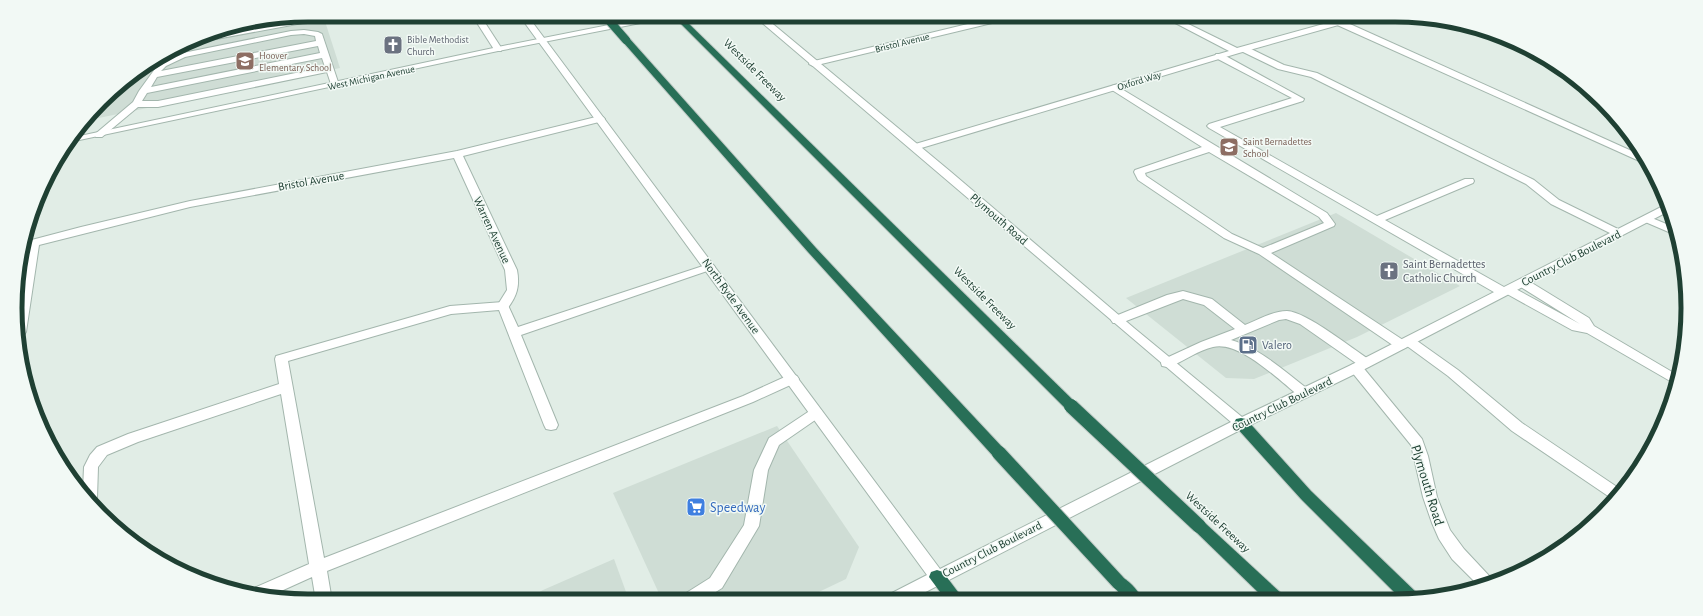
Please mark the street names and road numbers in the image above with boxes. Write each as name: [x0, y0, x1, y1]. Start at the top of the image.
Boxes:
street label: Bristol Avenue: [874, 31, 931, 55]
street label: Westside Freeway: [721, 36, 789, 104]
street label: West Michigan Avenue: [327, 64, 416, 92]
street label: Oxford Way: [1116, 69, 1163, 92]
street label: Bristol Avenue: [277, 169, 345, 193]
street label: Plymouth Road: [967, 191, 1030, 248]
street label: Warren Avenue: [471, 195, 513, 265]
street label: Country Club Boulevard: [1519, 228, 1623, 289]
street label: North Ryde Avenue: [699, 256, 762, 336]
street label: Westside Freeway: [951, 264, 1019, 332]
street label: Country Club Boulevard: [1230, 375, 1334, 434]
street label: Plymouth Road: [1408, 443, 1446, 527]
street label: Westside Freeway: [1183, 489, 1253, 555]
street label: Country Club Boulevard: [940, 519, 1044, 580]

